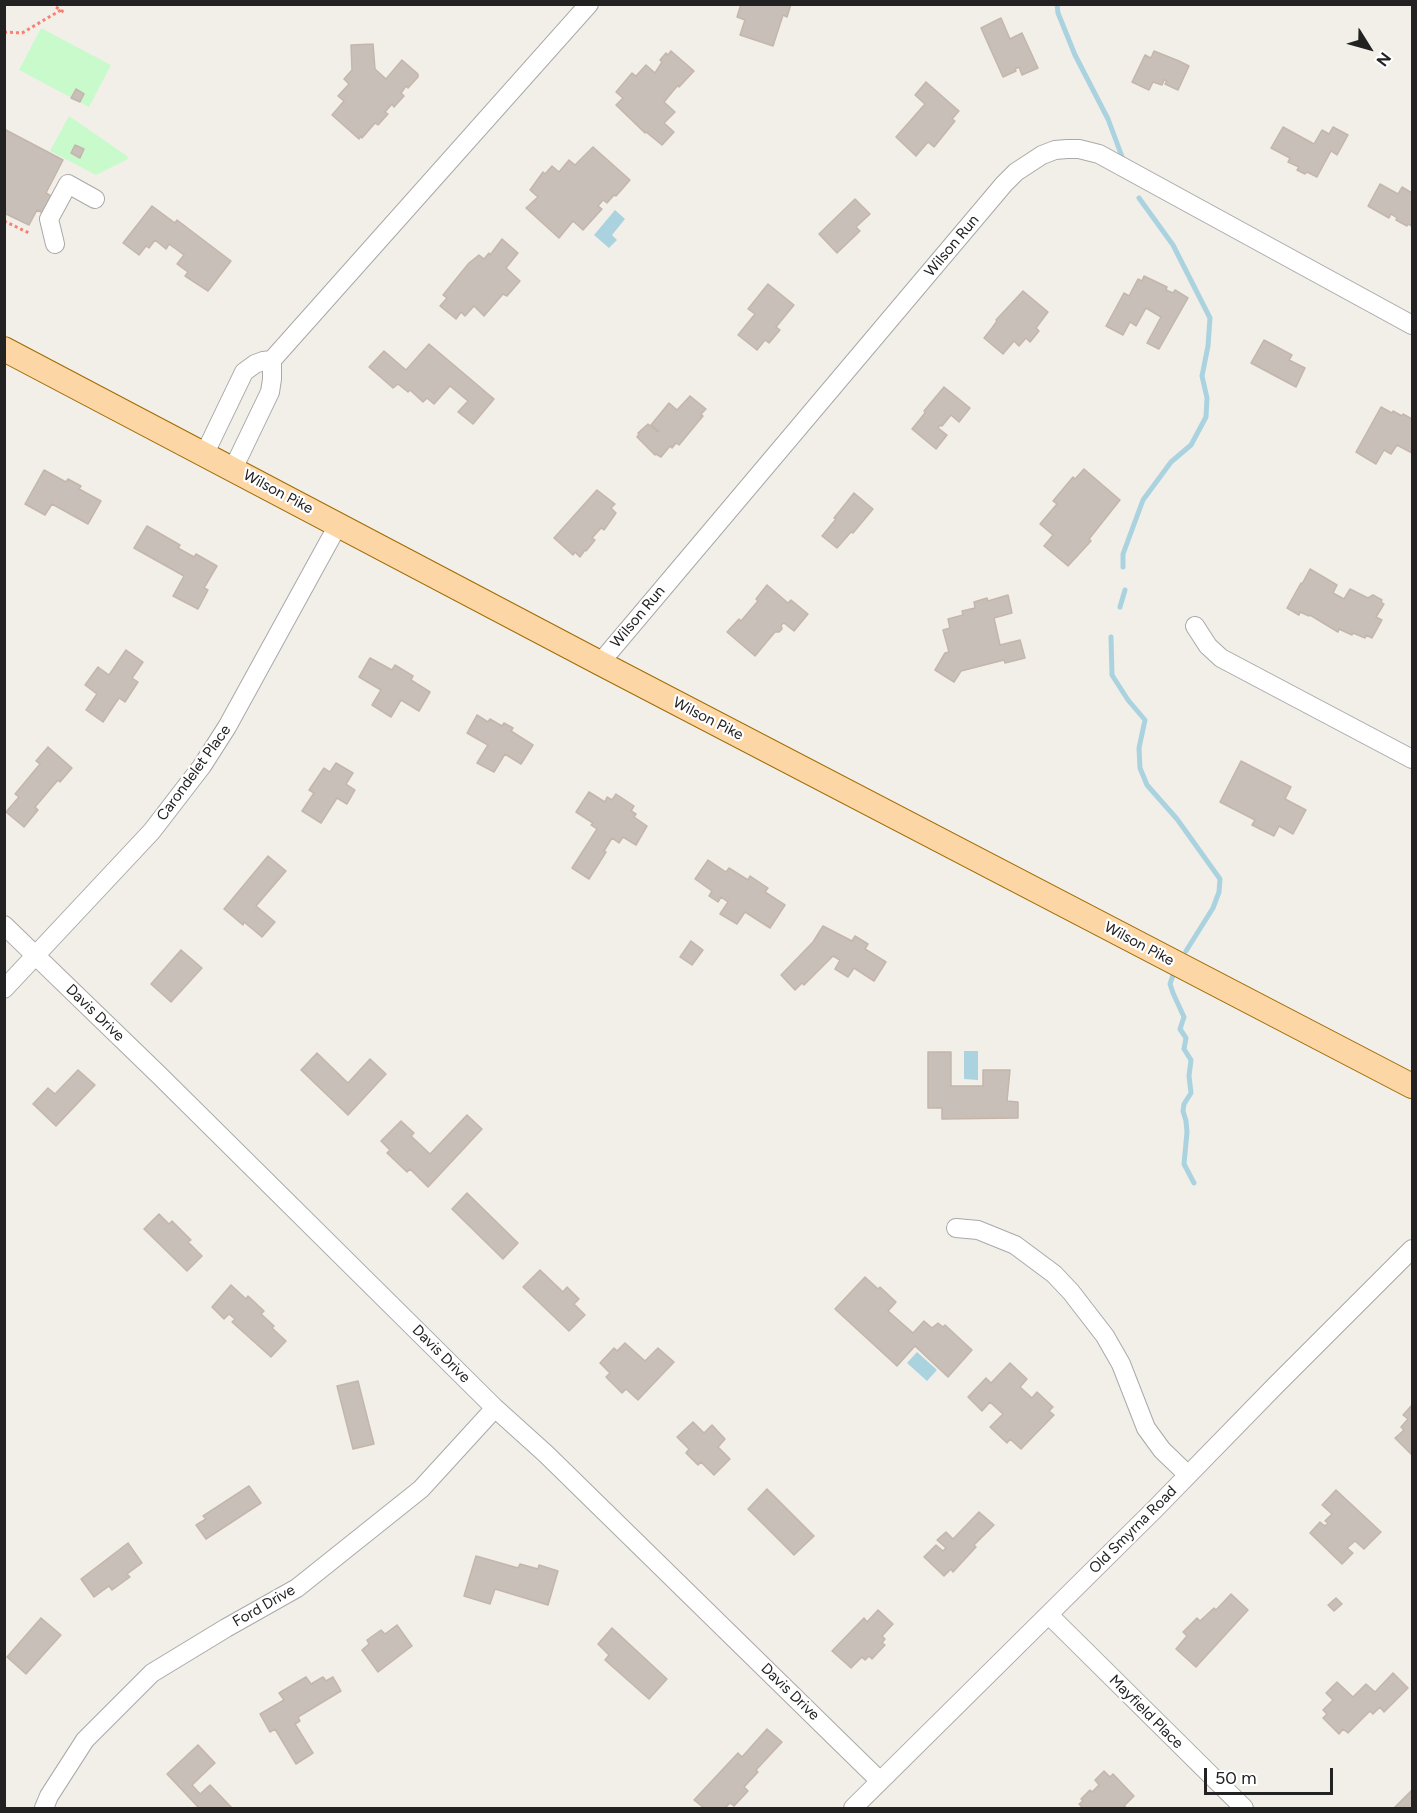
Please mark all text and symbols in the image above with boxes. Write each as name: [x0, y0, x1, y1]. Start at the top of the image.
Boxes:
north arrow: [1339, 18, 1399, 78]
text: N: [1372, 48, 1395, 70]
street label: Wilson Run: [921, 211, 983, 281]
street label: Wilson Pike: [240, 466, 316, 518]
street label: Wilson Run: [607, 582, 669, 652]
street label: Wilson Pike: [670, 694, 746, 744]
street label: Carondelet Place: [153, 721, 235, 825]
street label: Wilson Pike: [1101, 918, 1177, 970]
street label: Davis Drive: [62, 981, 128, 1045]
street label: Davis Drive: [408, 1321, 474, 1387]
street label: Old Smyrna Road: [1085, 1482, 1181, 1578]
street label: Ford Drive: [230, 1581, 298, 1631]
street label: Davis Drive: [757, 1660, 823, 1724]
street label: Mayfield Place: [1105, 1671, 1187, 1753]
scale bar: [1207, 1756, 1336, 1794]
text: 50 m: [1215, 1767, 1257, 1789]

